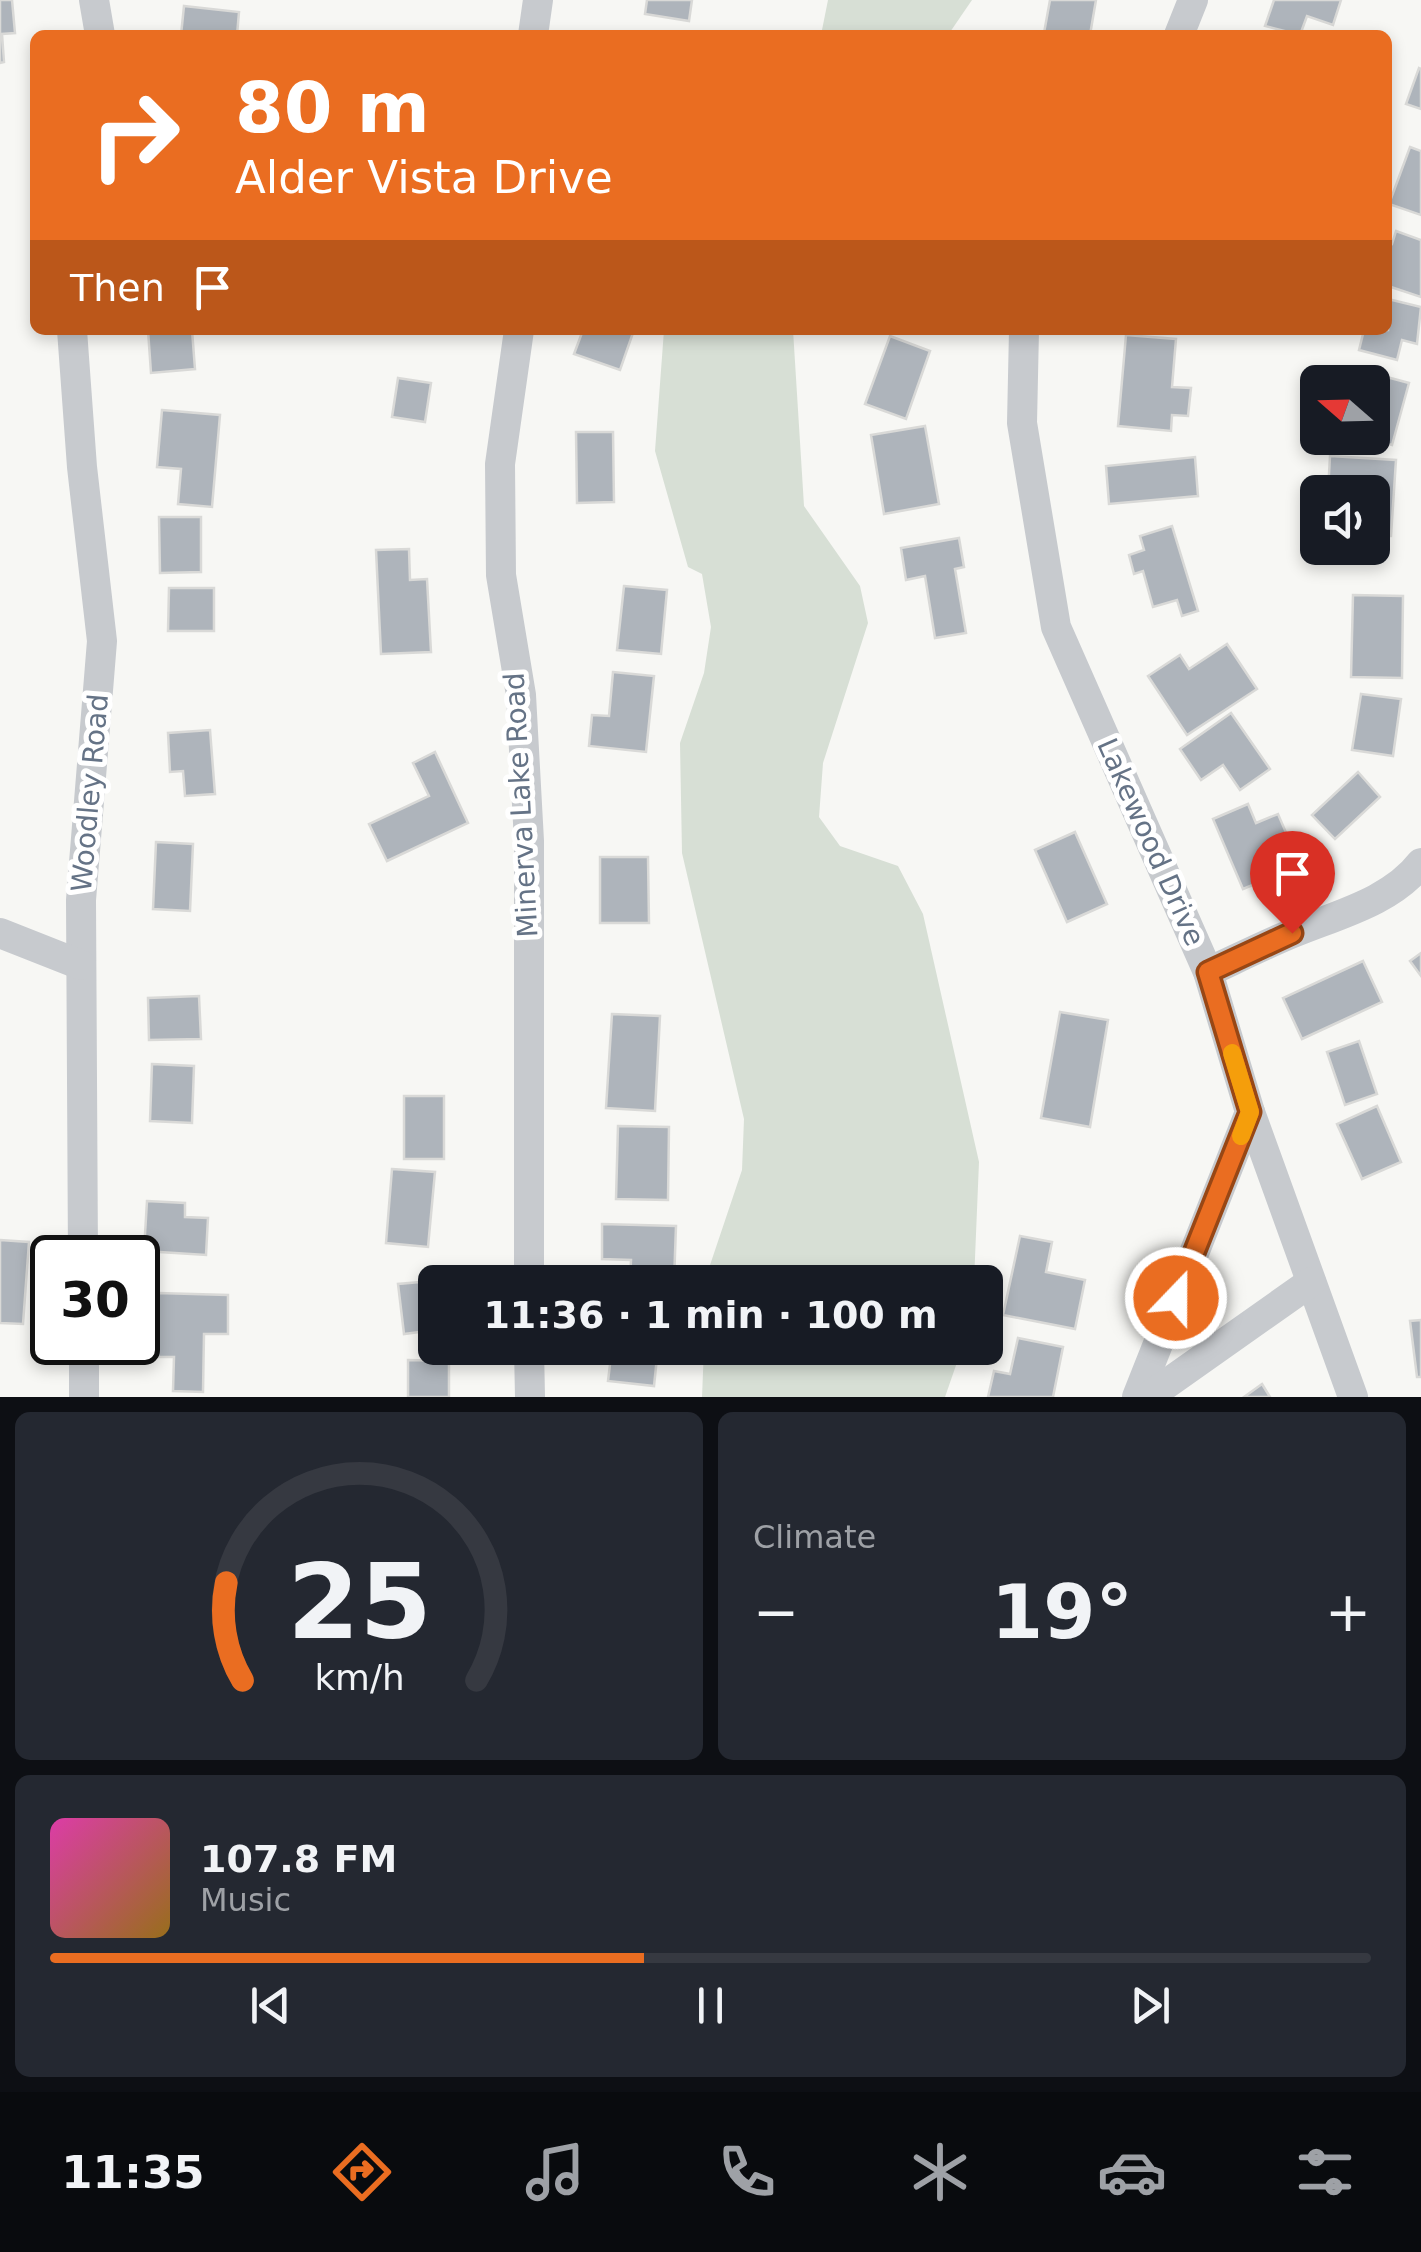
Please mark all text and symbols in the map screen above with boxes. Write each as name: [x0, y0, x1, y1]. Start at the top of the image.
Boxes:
text: 80 m: [235, 67, 430, 149]
icon: right: [70, 70, 200, 200]
text: Alder Vista Drive: [235, 151, 613, 204]
icon: arrive: [185, 260, 240, 315]
text: Then: [70, 266, 165, 310]
north arrow: [1300, 365, 1390, 455]
map controls: [1300, 365, 1390, 565]
button: sound: [1300, 475, 1390, 565]
street label: Minerva Lake Road: [498, 672, 544, 938]
street label: Woodley Road: [65, 693, 115, 893]
street label: Lakewood Drive: [1090, 733, 1212, 951]
pin: [1250, 831, 1335, 934]
icon: arrive: [1265, 846, 1320, 901]
speed limit sign: 30: [30, 1235, 160, 1365]
position arrow: [1124, 1246, 1228, 1350]
text: 11:36 · 1 min · 100 m: [483, 1293, 938, 1337]
text: Climate: [753, 1518, 876, 1556]
text: 25: [287, 1541, 431, 1663]
text: 19°: [991, 1568, 1133, 1656]
text: −: [753, 1580, 799, 1644]
text: +: [1325, 1580, 1371, 1644]
text: km/h: [314, 1657, 404, 1698]
text: 107.8 FM: [200, 1837, 397, 1881]
text: Music: [200, 1881, 291, 1919]
icon: previous: [243, 1978, 298, 2033]
icon: pause: [683, 1978, 738, 2033]
icon: next: [1123, 1978, 1178, 2033]
icon: directions: [327, 2137, 397, 2207]
icon: music: [520, 2137, 590, 2207]
icon: phone: [712, 2137, 782, 2207]
icon: climate: [905, 2137, 975, 2207]
icon: car: [1097, 2137, 1167, 2207]
icon: filters: [1290, 2137, 1360, 2207]
text: 11:35: [61, 2146, 205, 2199]

